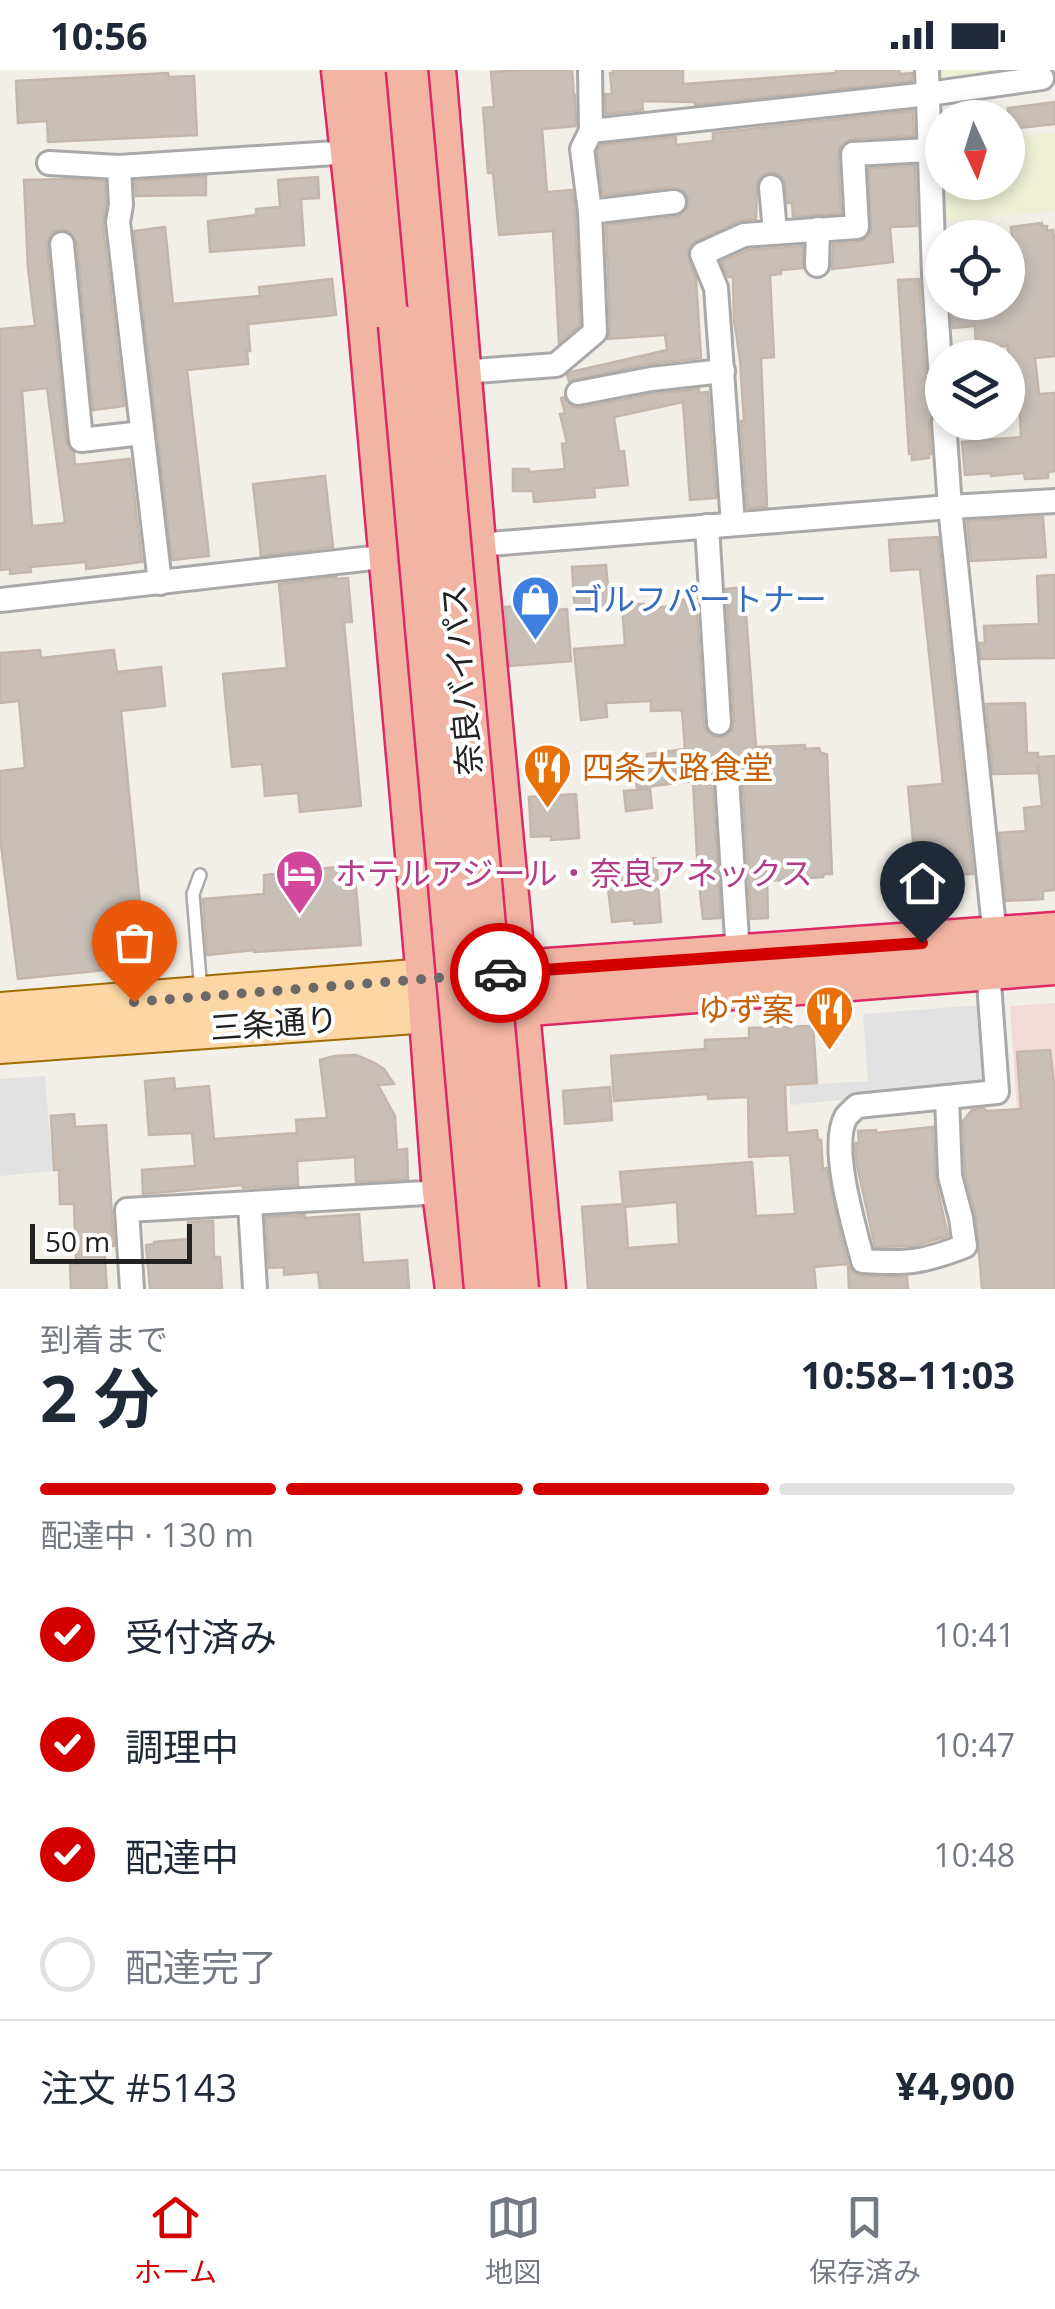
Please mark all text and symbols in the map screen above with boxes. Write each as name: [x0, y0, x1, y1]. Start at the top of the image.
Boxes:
text: 10:56: [50, 9, 148, 61]
north arrow: [925, 100, 1025, 200]
map controls: [925, 100, 1025, 440]
button: locate: [925, 220, 1025, 320]
button: layers: [925, 340, 1025, 440]
shop icon: ゴルフパートナー: [510, 574, 562, 642]
place label: ゴルフパートナー: [571, 577, 827, 620]
street label: 奈良バイパス: [431, 583, 490, 777]
restaurant icon: 四条大路食堂: [521, 742, 573, 810]
place label: 四条大路食堂: [582, 745, 774, 788]
pin: [880, 841, 965, 944]
hotel icon: ホテルアジール・奈良アネックス: [274, 848, 326, 916]
place label: ホテルアジール・奈良アネックス: [335, 851, 813, 894]
icon: home: [895, 856, 950, 911]
pin: [92, 900, 177, 1003]
icon: bag: [107, 915, 162, 970]
courier: [450, 923, 550, 1023]
icon: car: [473, 946, 528, 1001]
restaurant icon: ゆず案: [803, 984, 855, 1052]
place label: ゆず案: [698, 987, 794, 1030]
street label: 三条通り: [209, 997, 339, 1048]
scale bar: [30, 1219, 192, 1264]
text: 50 m: [45, 1222, 110, 1260]
text: 到着まで: [40, 1317, 168, 1360]
text: 10:58–11:03: [801, 1348, 1015, 1400]
text: 2 分: [40, 1353, 159, 1441]
text: 配達中 · 130 m: [40, 1513, 254, 1556]
icon: check: [40, 1607, 95, 1662]
text: 受付済み: [125, 1610, 277, 1662]
text: 10:41: [933, 1613, 1015, 1656]
icon: check: [40, 1717, 95, 1772]
text: 調理中: [125, 1720, 239, 1772]
text: 10:47: [933, 1723, 1015, 1766]
icon: check: [40, 1827, 95, 1882]
text: 配達中: [125, 1830, 239, 1882]
text: 10:48: [933, 1833, 1015, 1876]
text: 配達完了: [125, 1940, 277, 1992]
text: ¥4,900: [896, 2059, 1015, 2111]
text: 注文 #5143: [40, 2061, 237, 2113]
tab: ホーム: [134, 2190, 217, 2290]
tab: 地図: [485, 2190, 541, 2290]
tab: 保存済み: [809, 2190, 921, 2290]

